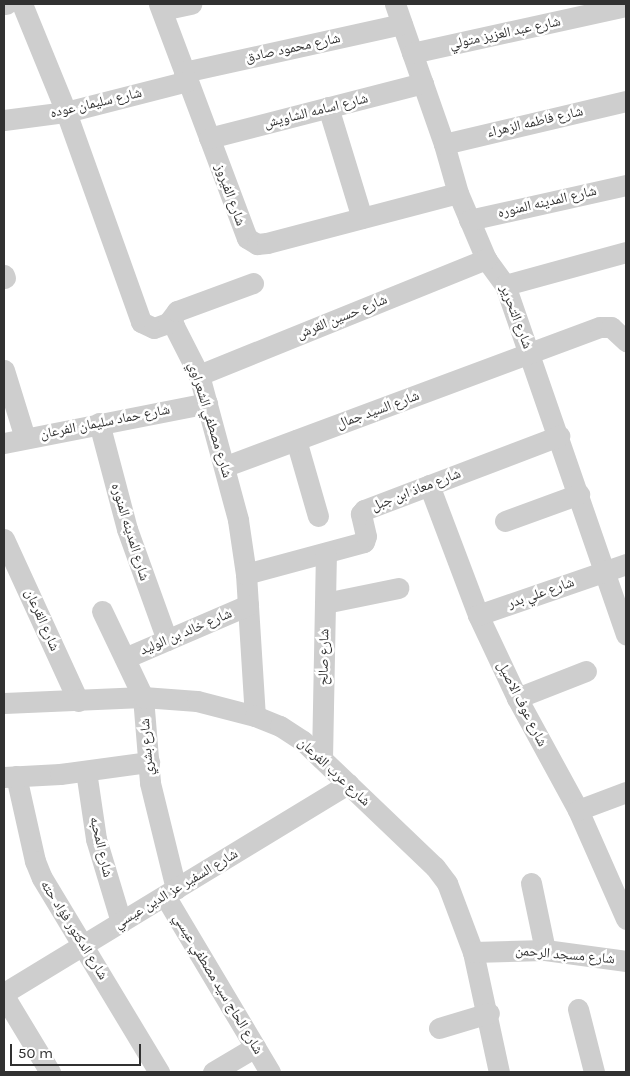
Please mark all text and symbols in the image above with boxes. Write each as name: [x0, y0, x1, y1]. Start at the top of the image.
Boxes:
street label: شارع عبد العزيز متولي: [448, 13, 562, 53]
street label: شارع محمود صادق: [244, 30, 342, 66]
street label: شارع سليمان عوده: [49, 84, 143, 122]
street label: شارع اسامه الشاويش: [262, 90, 370, 132]
street label: شارع فاطمه الزهراء: [485, 103, 585, 141]
street label: شارع الفيروز: [211, 162, 249, 228]
street label: شارع المدينه المنوره: [496, 182, 598, 222]
street label: شارع التحرير: [496, 283, 536, 351]
street label: شارع حسين القرش: [294, 291, 390, 343]
street label: شارع مصطفي الشعراوي: [184, 360, 236, 480]
street label: شارع السيد جمال: [334, 387, 422, 433]
street label: شارع حماد سليمان الفرعان: [39, 401, 171, 443]
street label: شارع معاذ ابن جبل: [369, 465, 463, 515]
street label: شارع المدينه المنوره: [107, 481, 153, 583]
street label: شارع علي بدر: [506, 574, 576, 612]
street label: شارع القرعان: [21, 586, 63, 654]
street label: شارع خالد بن الوليد: [138, 605, 234, 659]
street label: شارع صالح: [315, 628, 333, 686]
street label: شارع عوف الاصيل: [493, 658, 551, 750]
street label: شارع بشري: [137, 718, 157, 776]
street label: شارع عرب الفرعان: [294, 734, 374, 810]
street label: شارع المحبه: [86, 815, 116, 879]
street label: شارع السفير عز الدين عيسي: [111, 845, 241, 933]
street label: شارع الدكتور فؤاد حته: [37, 877, 111, 983]
street label: شارع الحاج سيد مصطفي عيسي: [169, 911, 267, 1057]
street label: شارع مسجد الرحمن: [515, 942, 615, 968]
scale bar: [12, 1034, 144, 1066]
text: 50 m: [18, 1044, 53, 1062]

